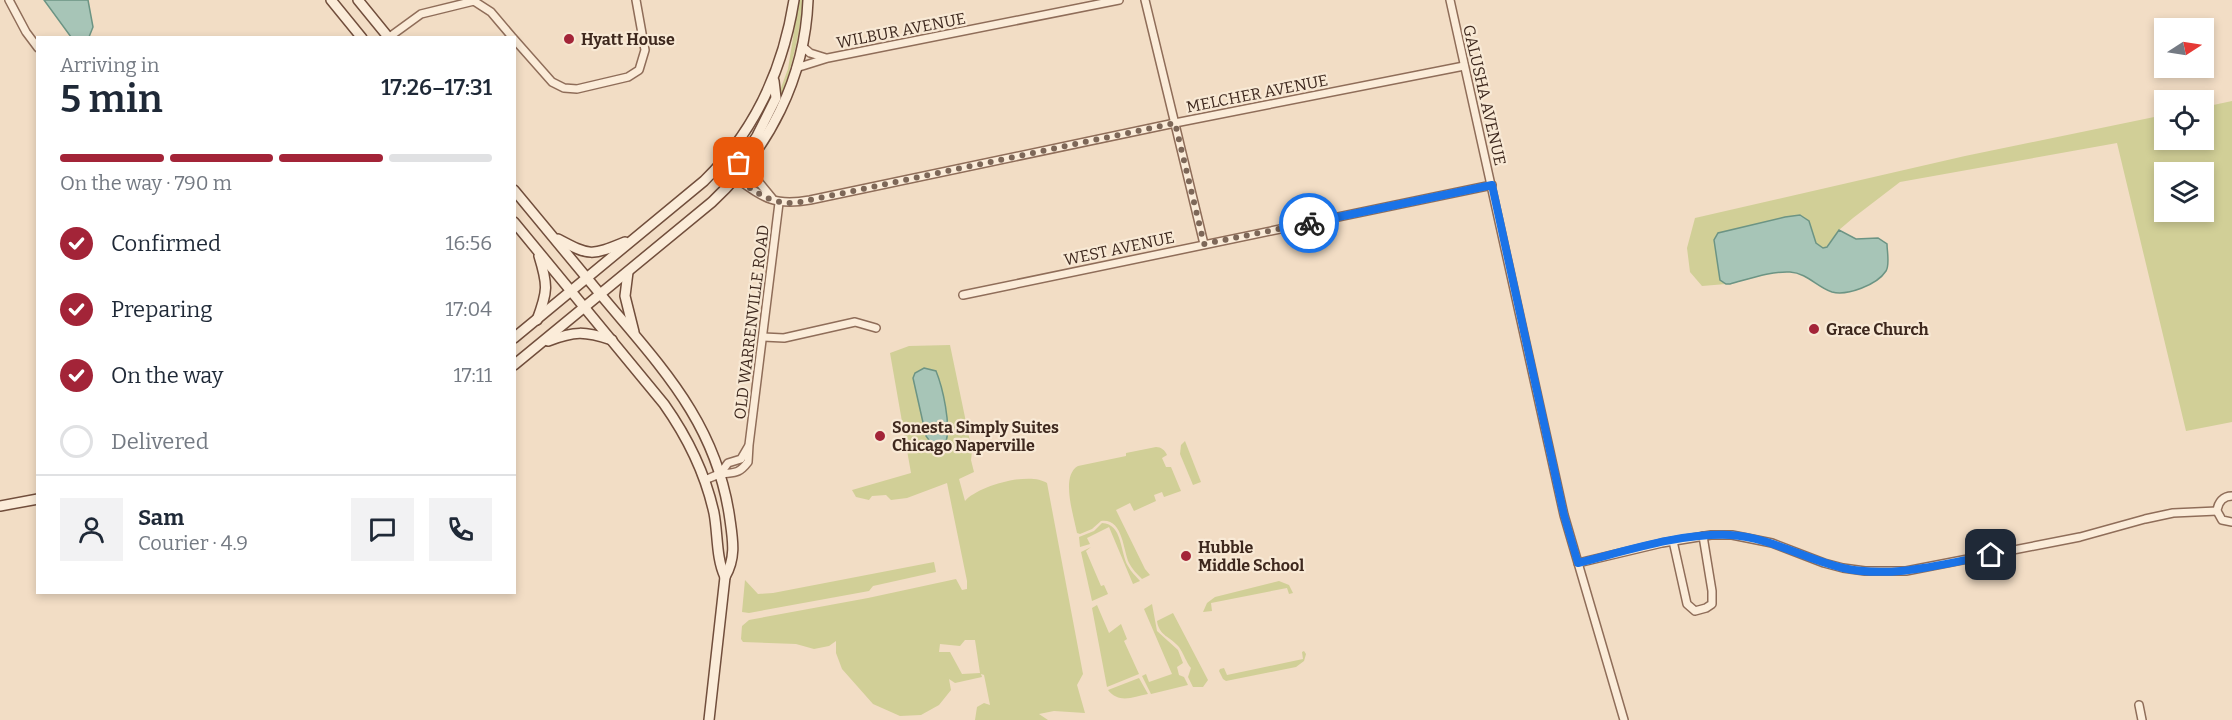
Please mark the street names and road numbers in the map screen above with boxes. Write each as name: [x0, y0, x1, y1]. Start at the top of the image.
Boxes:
street label: WILBUR AVENUE: [835, 9, 967, 52]
street label: GALUSHA AVENUE: [1459, 23, 1510, 167]
street label: MELCHER AVENUE: [1185, 70, 1330, 117]
street label: OLD WARRENVILLE ROAD: [730, 224, 773, 420]
street label: WEST AVENUE: [1062, 228, 1176, 269]

